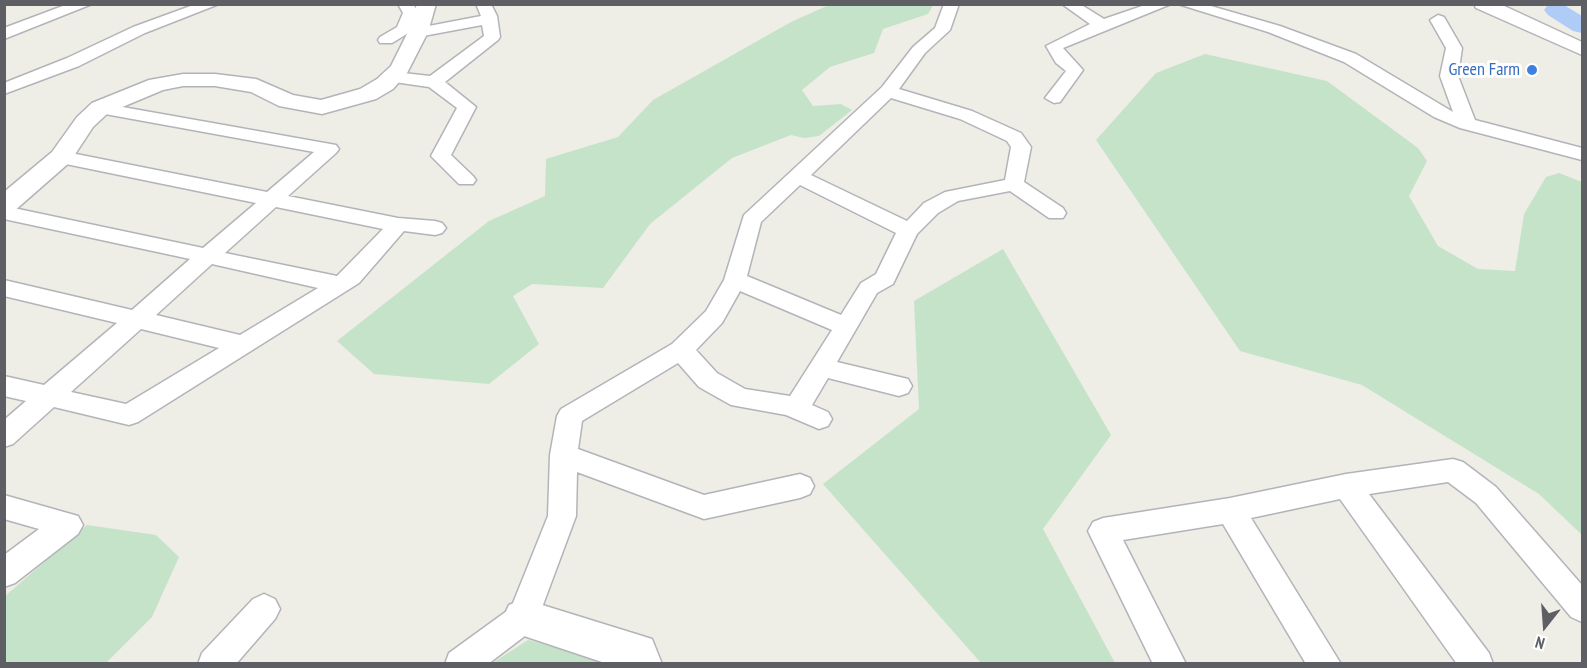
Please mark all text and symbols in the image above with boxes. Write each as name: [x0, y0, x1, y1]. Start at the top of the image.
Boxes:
place label: Green Farm: [1448, 59, 1520, 81]
marker: Green Farm: [1525, 63, 1539, 77]
north arrow: [1515, 596, 1575, 656]
text: N: [1533, 632, 1547, 654]

